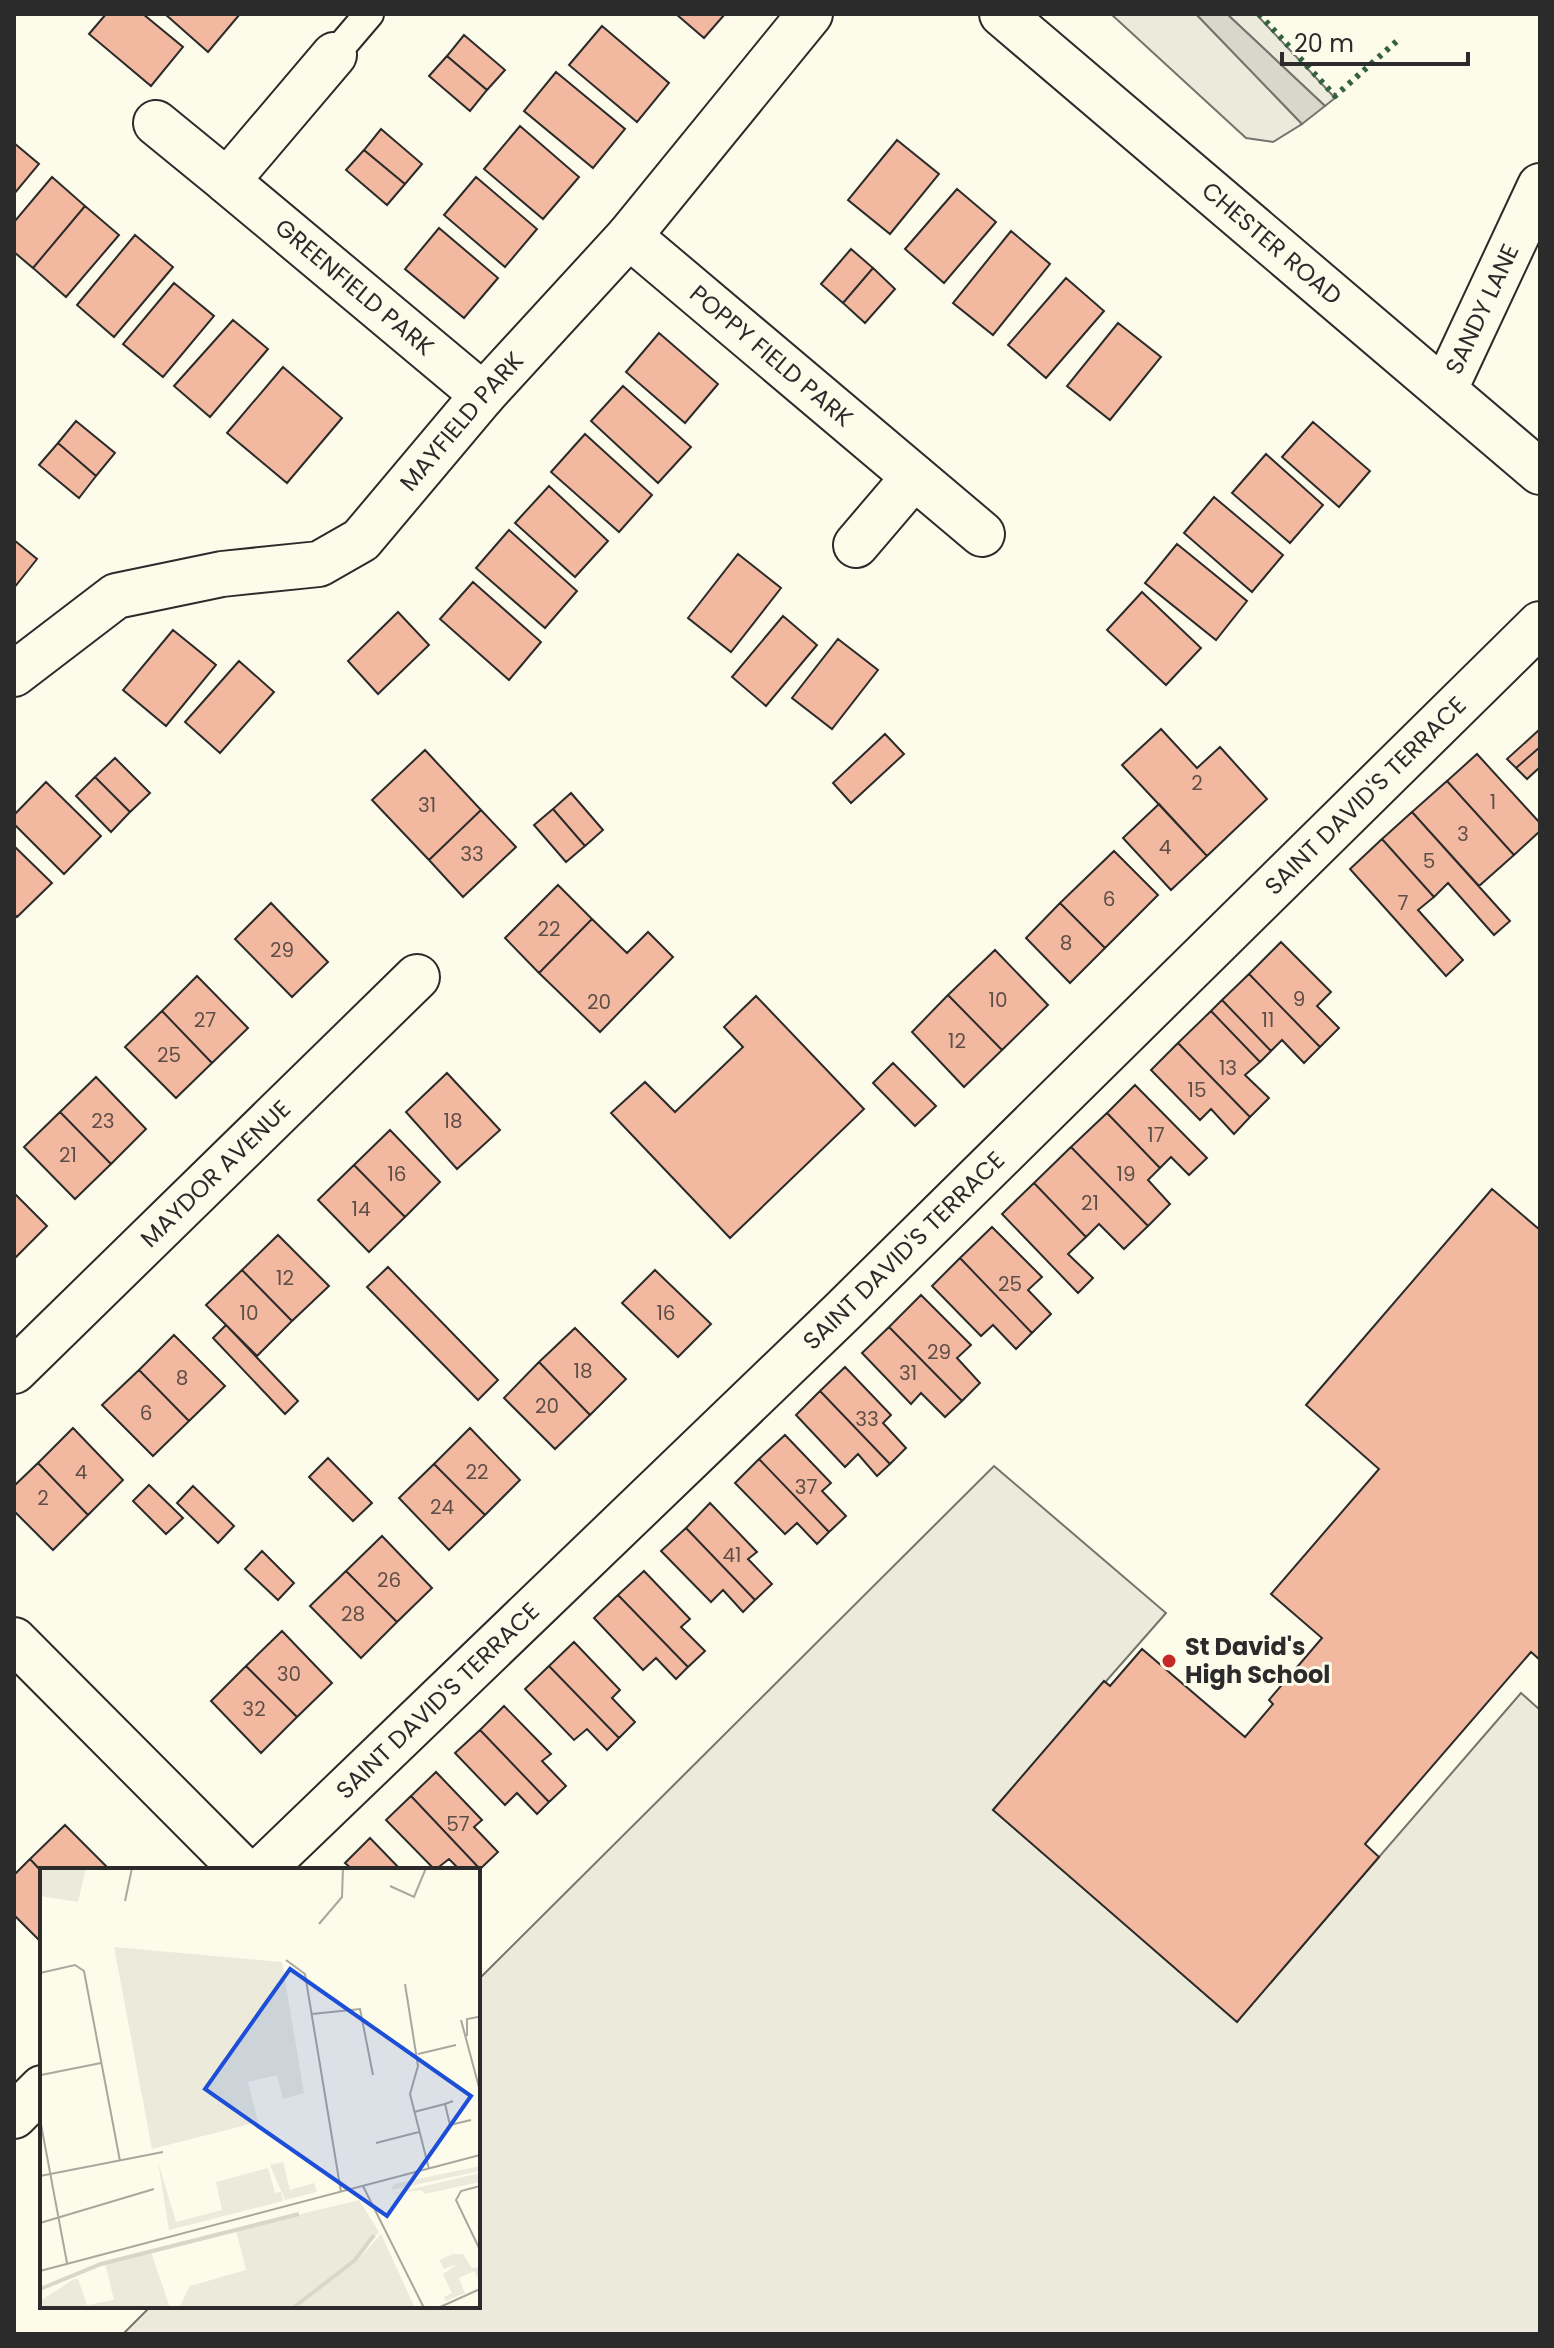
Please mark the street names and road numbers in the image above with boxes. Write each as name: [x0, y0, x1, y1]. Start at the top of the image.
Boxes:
street label: CHESTER ROAD: [1195, 174, 1349, 312]
street label: GREENFIELD PARK: [268, 211, 441, 363]
street label: SANDY LANE: [1437, 239, 1527, 380]
street label: POPPY FIELD PARK: [683, 277, 860, 434]
street label: MAYFIELD PARK: [392, 344, 531, 498]
street label: SAINT DAVID'S TERRACE: [1257, 689, 1473, 902]
street label: MAYDOR AVENUE: [133, 1093, 298, 1254]
street label: SAINT DAVID'S TERRACE: [796, 1144, 1012, 1357]
street label: SAINT DAVID'S TERRACE: [329, 1595, 546, 1806]

